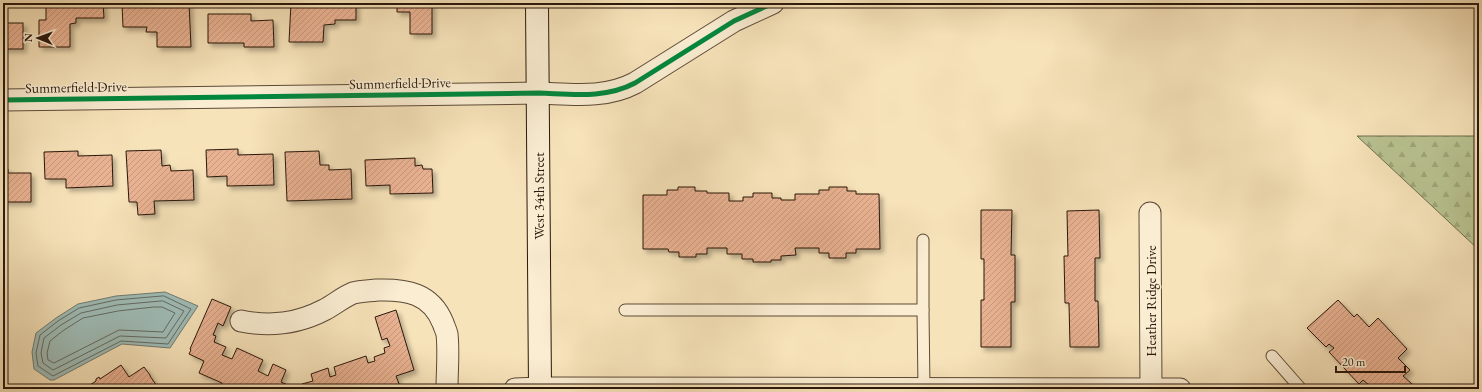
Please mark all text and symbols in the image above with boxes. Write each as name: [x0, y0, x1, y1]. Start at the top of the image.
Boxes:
north arrow: [18, 18, 58, 58]
text: N: [21, 33, 35, 42]
street label: Summerfield Drive: [349, 73, 452, 93]
street label: Summerfield Drive: [25, 77, 128, 97]
street label: West 34th Street: [530, 152, 548, 240]
street label: Heather Ridge Drive: [1142, 245, 1160, 357]
scale bar: [1336, 348, 1405, 374]
text: 20 m: [1342, 354, 1366, 370]

